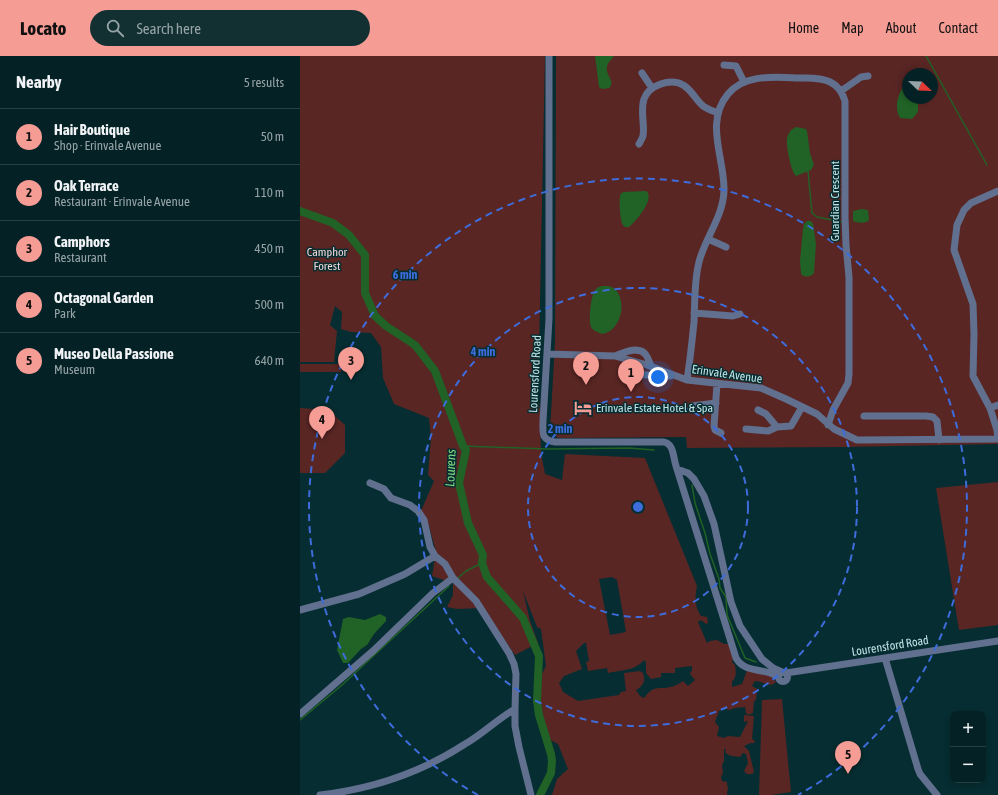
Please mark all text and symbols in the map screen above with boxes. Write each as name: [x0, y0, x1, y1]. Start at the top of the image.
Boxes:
search box: [90, 10, 370, 46]
text: Locato: [20, 17, 66, 39]
icon: search: [104, 17, 126, 39]
text: Search here: [136, 20, 201, 37]
text: Home: [788, 20, 819, 36]
text: Map: [841, 20, 864, 36]
text: About: [886, 20, 917, 36]
text: Contact: [939, 20, 978, 36]
north arrow: [902, 68, 938, 104]
text: Nearby: [16, 72, 62, 92]
text: 5 results: [244, 75, 284, 90]
text: Hair Boutique: [54, 121, 130, 138]
text: 1: [26, 129, 32, 144]
text: 50 m: [261, 129, 284, 144]
text: Shop · Erinvale Avenue: [54, 138, 161, 153]
street label: Guardian Crescent: [828, 160, 842, 241]
text: Oak Terrace: [54, 177, 119, 194]
text: 2: [26, 185, 32, 200]
text: 110 m: [255, 185, 284, 200]
text: Restaurant · Erinvale Avenue: [54, 194, 190, 209]
text: Camphors: [54, 233, 110, 250]
text: 3: [26, 241, 32, 256]
text: 450 m: [255, 241, 284, 256]
park label: Camphor Forest: [307, 245, 348, 273]
text: Restaurant: [54, 250, 107, 265]
text: 6 min: [393, 268, 417, 282]
text: Octagonal Garden: [54, 289, 154, 306]
text: 4: [26, 297, 32, 312]
text: 500 m: [255, 297, 284, 312]
text: Park: [54, 306, 76, 321]
street label: Lourensford Road: [526, 335, 544, 413]
text: Museo Della Passione: [54, 345, 174, 362]
text: 4 min: [470, 345, 495, 359]
pin: 3: [338, 347, 364, 380]
pin: 2: [573, 352, 599, 385]
text: 5: [26, 353, 32, 368]
text: 640 m: [255, 353, 284, 368]
pin: 1: [618, 359, 644, 392]
text: Museum: [54, 362, 95, 377]
street label: Erinvale Avenue: [691, 362, 763, 386]
your location: [648, 367, 668, 387]
hotel icon: Erinvale Estate Hotel & Spa: [573, 398, 593, 418]
place label: Erinvale Estate Hotel & Spa: [596, 401, 713, 415]
pin: 4: [309, 406, 335, 439]
text: 2 min: [548, 422, 572, 436]
water label: Lourens: [442, 449, 459, 487]
centre of rings: [631, 500, 645, 514]
street label: Lourensford Road: [850, 633, 930, 659]
map controls: [950, 711, 986, 783]
button: +: [950, 711, 986, 747]
pin: 5: [835, 741, 861, 774]
button: −: [950, 747, 986, 783]

